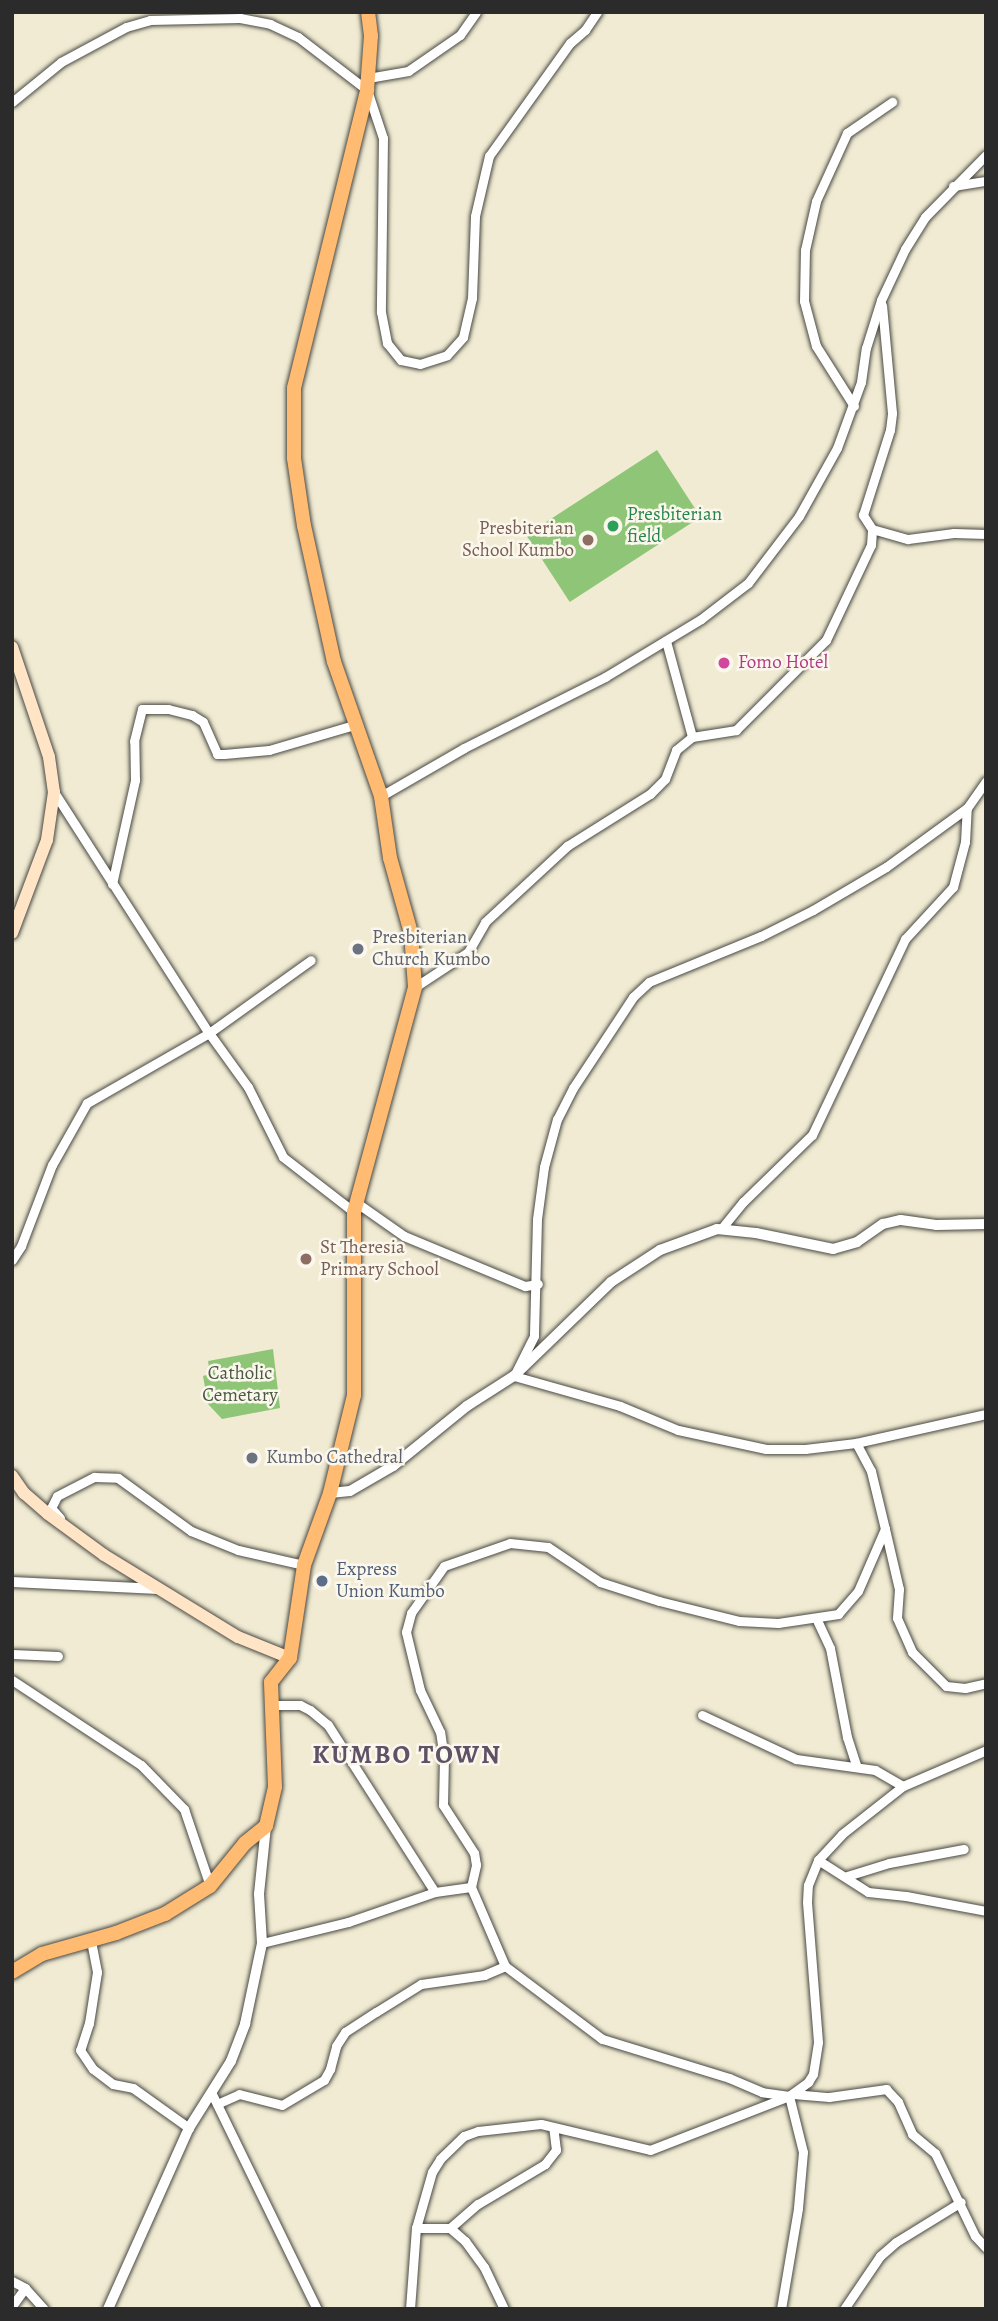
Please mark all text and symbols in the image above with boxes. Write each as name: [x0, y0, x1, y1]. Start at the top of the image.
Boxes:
place label: Presbiterian field: [627, 504, 722, 548]
place label: Presbiterian School Kumbo: [462, 518, 574, 562]
marker: Presbiterian field: [605, 518, 621, 534]
marker: Presbiterian School Kumbo: [580, 532, 596, 548]
place label: Fomo Hotel: [738, 652, 828, 674]
marker: Fomo Hotel: [716, 655, 732, 671]
place label: Presbiterian Church Kumbo: [372, 927, 490, 971]
marker: Presbiterian Church Kumbo: [350, 941, 366, 957]
place label: St Theresia Primary School: [320, 1237, 439, 1281]
marker: St Theresia Primary School: [298, 1251, 314, 1267]
park label: Catholic Cemetary: [202, 1363, 278, 1407]
place label: Kumbo Cathedral: [266, 1447, 403, 1469]
marker: Kumbo Cathedral: [244, 1450, 260, 1466]
place label: Express Union Kumbo: [336, 1559, 445, 1603]
marker: Express Union Kumbo: [314, 1573, 330, 1589]
district label: KUMBO TOWN: [313, 1739, 501, 1771]

